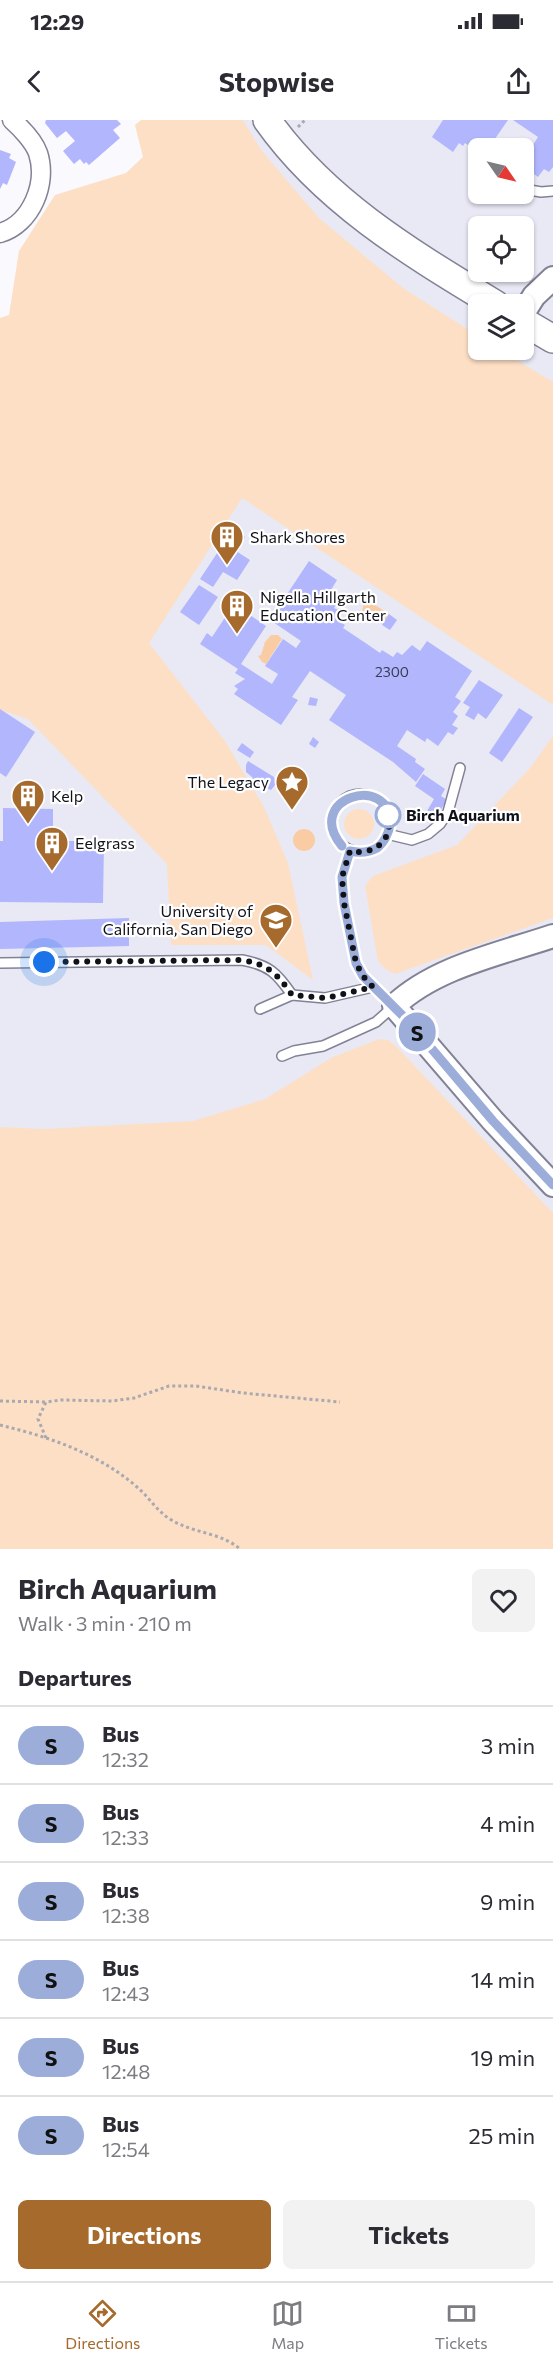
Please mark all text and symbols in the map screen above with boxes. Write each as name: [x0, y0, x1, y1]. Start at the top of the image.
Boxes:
text: 12:29: [30, 8, 84, 35]
icon: back: [18, 65, 51, 98]
text: Stopwise: [219, 65, 334, 98]
icon: share: [502, 65, 535, 98]
north arrow: [468, 138, 534, 204]
map controls: [468, 138, 534, 360]
button: locate: [468, 216, 534, 282]
button: layers: [468, 294, 534, 360]
building icon: Shark Shores: [209, 519, 245, 566]
place label: Shark Shores: [250, 527, 345, 546]
place label: Nigella Hillgarth Education Center: [260, 587, 387, 624]
building icon: Nigella Hillgarth Education Center: [219, 588, 255, 635]
house number: 2300: [375, 663, 409, 680]
place icon: The Legacy: [274, 764, 310, 811]
place label: The Legacy: [187, 772, 269, 791]
building icon: Kelp: [10, 778, 46, 825]
place label: Kelp: [51, 786, 83, 805]
marker: Birch Aquarium: [375, 802, 401, 828]
place label: Birch Aquarium: [406, 805, 520, 824]
building icon: Eelgrass: [34, 825, 70, 872]
place label: Eelgrass: [75, 833, 135, 852]
place label: University of California, San Diego: [103, 901, 254, 938]
school or university icon: University of California, San Diego: [258, 902, 294, 949]
your location: [29, 947, 59, 977]
line badge: S: [398, 1012, 436, 1052]
text: S: [411, 1020, 423, 1045]
button: heart: [472, 1569, 535, 1632]
text: Birch Aquarium: [18, 1571, 217, 1605]
text: Walk · 3 min · 210 m: [18, 1611, 192, 1635]
text: Departures: [18, 1664, 132, 1691]
text: Bus: [102, 1720, 139, 1747]
text: 3 min: [481, 1732, 535, 1759]
text: S: [45, 1733, 57, 1758]
text: 12:32: [102, 1747, 149, 1771]
text: Bus: [102, 1798, 139, 1825]
text: 4 min: [480, 1810, 535, 1837]
text: S: [45, 1811, 57, 1836]
text: 12:33: [102, 1825, 149, 1849]
text: Bus: [102, 1876, 139, 1903]
text: 9 min: [480, 1888, 535, 1915]
text: S: [45, 1889, 57, 1914]
text: 12:38: [102, 1903, 150, 1927]
text: Bus: [102, 1954, 139, 1981]
text: 14 min: [471, 1966, 535, 1993]
text: S: [45, 1967, 57, 1992]
text: 12:43: [102, 1981, 150, 2005]
text: Bus: [102, 2032, 139, 2059]
text: 19 min: [471, 2044, 535, 2071]
text: S: [45, 2045, 57, 2070]
text: 12:48: [102, 2059, 151, 2083]
text: Bus: [102, 2110, 139, 2137]
text: 25 min: [468, 2122, 535, 2149]
text: S: [45, 2123, 57, 2148]
text: 12:54: [102, 2137, 150, 2161]
button: Directions: [18, 2200, 271, 2269]
button: Tickets: [283, 2200, 535, 2269]
tab: Directions: [65, 2297, 140, 2352]
tab: Map: [271, 2297, 304, 2352]
tab: Tickets: [435, 2297, 488, 2352]

